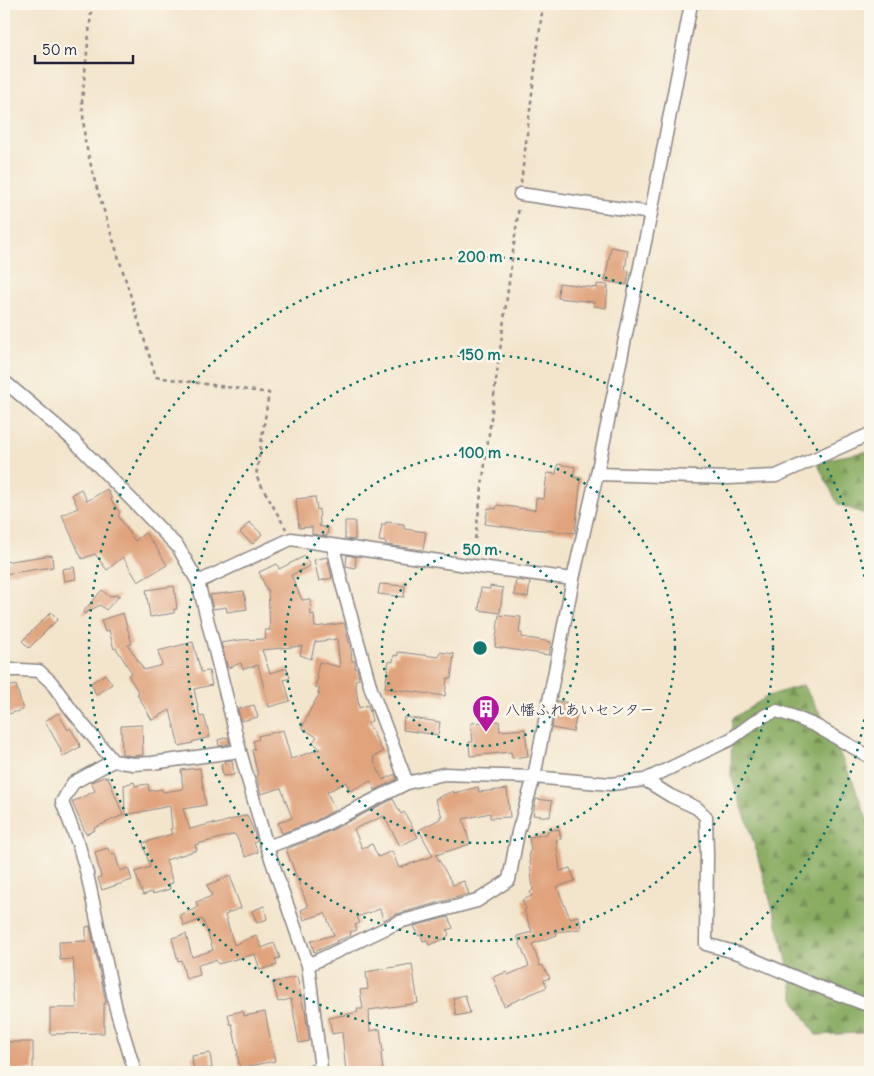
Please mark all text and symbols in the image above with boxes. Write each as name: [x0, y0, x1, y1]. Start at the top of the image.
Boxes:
scale bar: [35, 32, 132, 64]
text: 50 m: [42, 40, 77, 59]
text: 200 m: [458, 247, 502, 266]
text: 150 m: [459, 345, 501, 364]
text: 100 m: [459, 443, 501, 462]
text: 50 m: [462, 540, 498, 559]
centre of rings: [471, 639, 489, 657]
building icon: 八幡ふれあいセンター: [471, 694, 501, 733]
place label: 八幡ふれあいセンター: [505, 700, 654, 719]

